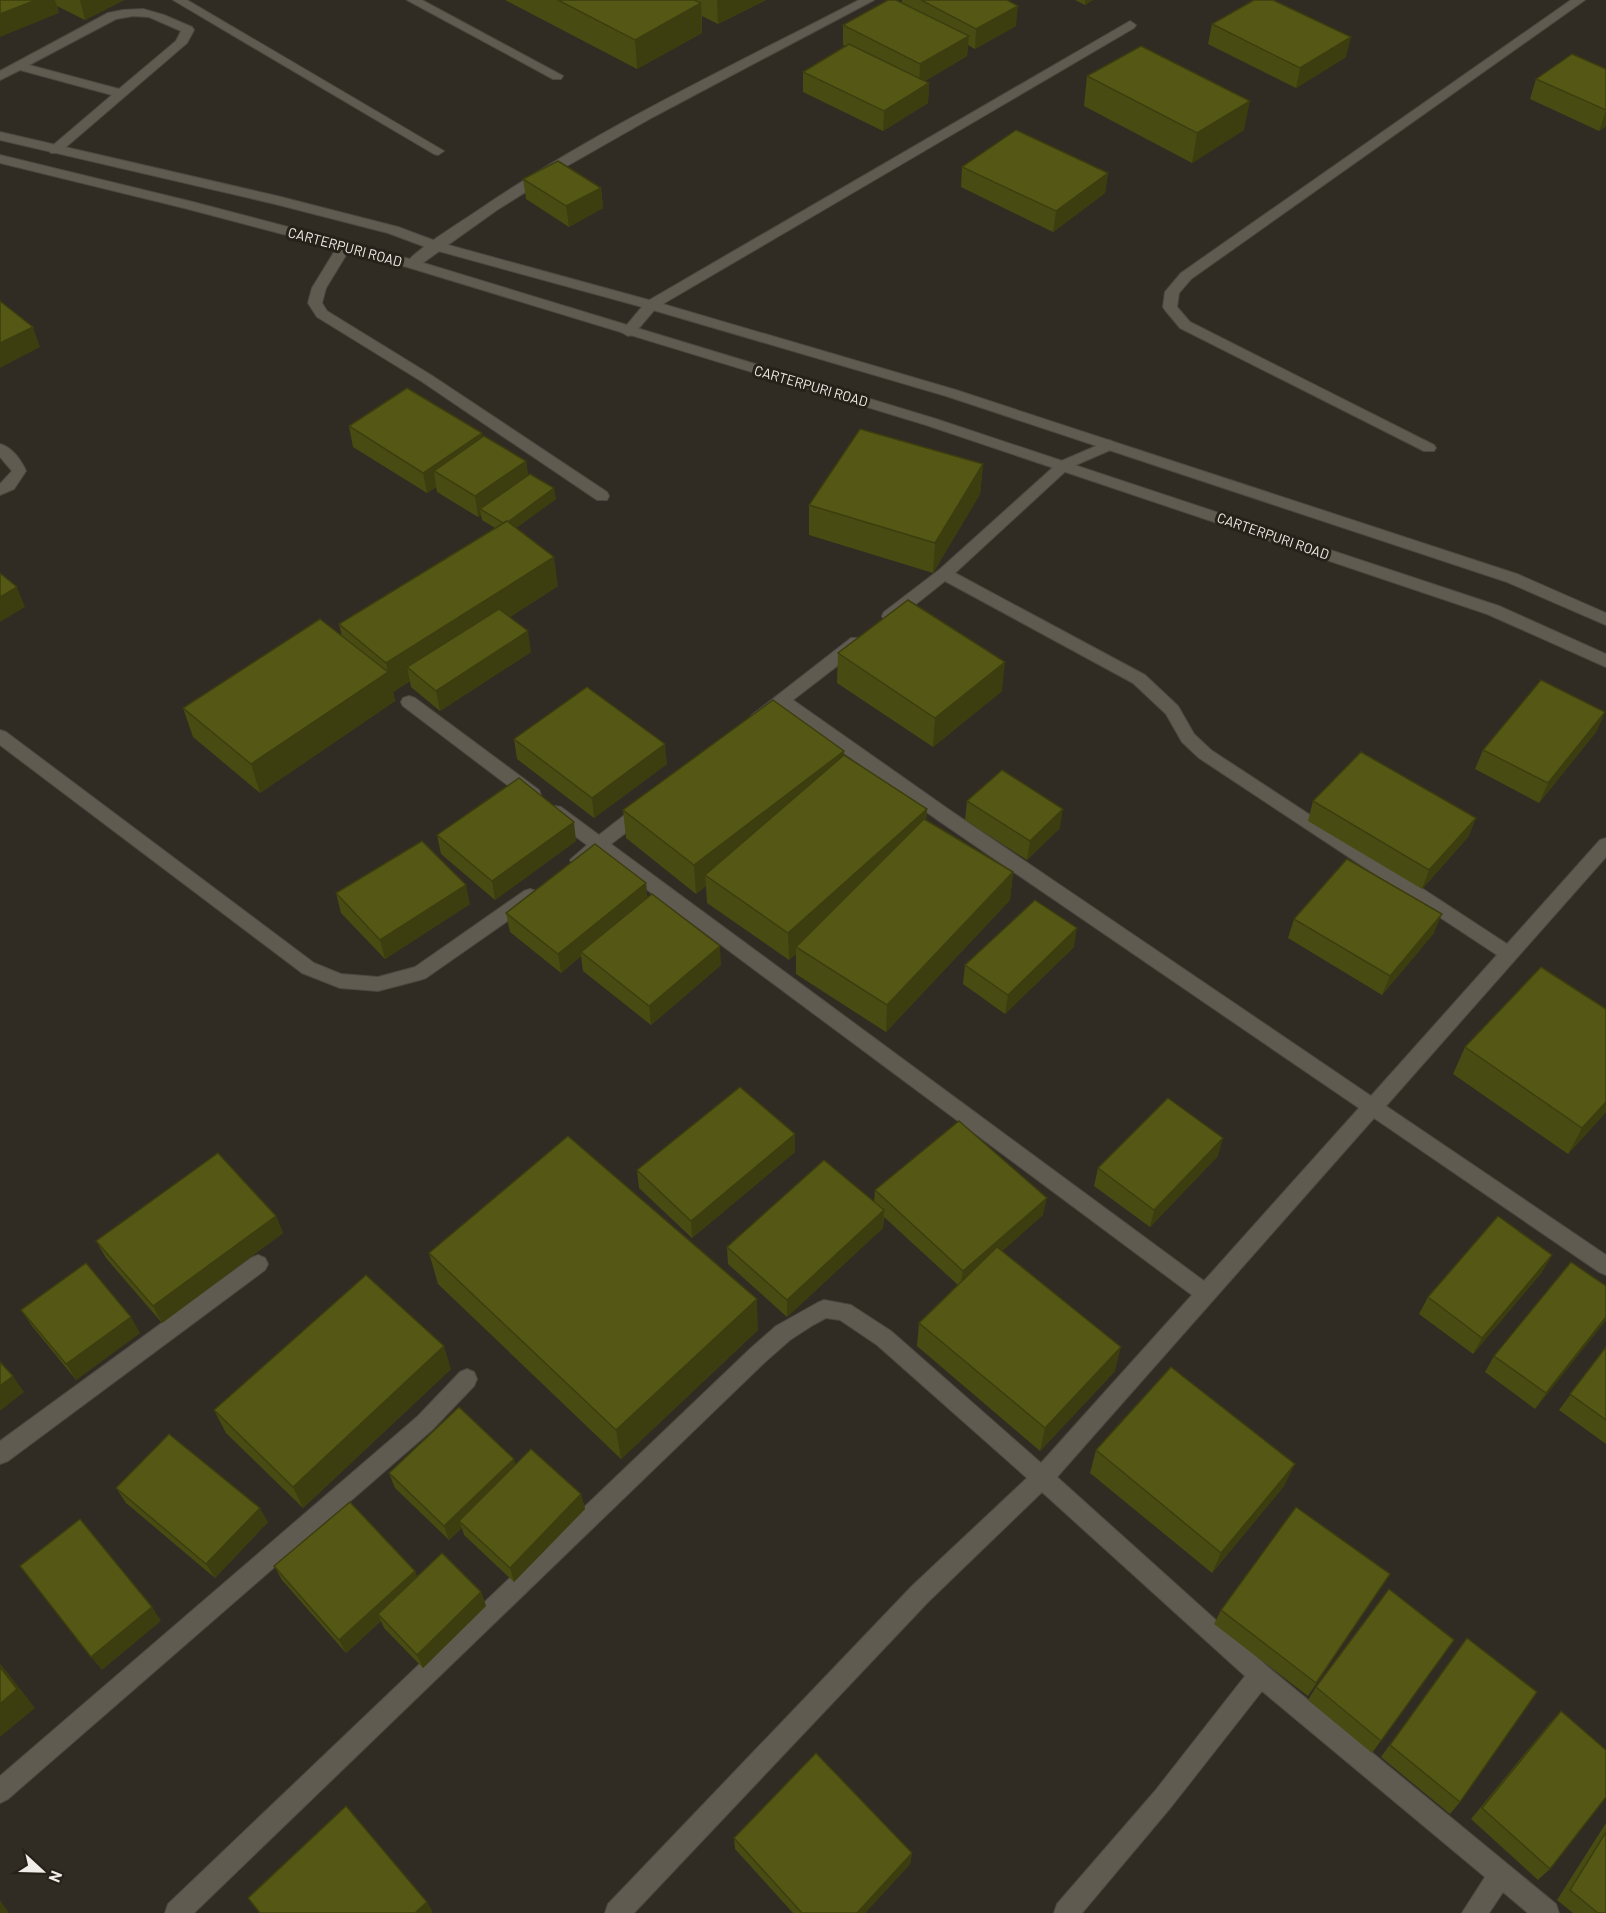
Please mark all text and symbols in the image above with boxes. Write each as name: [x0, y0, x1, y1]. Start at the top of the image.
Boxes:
street label: CARTERPURI ROAD: [286, 223, 404, 270]
street label: CARTERPURI ROAD: [752, 361, 870, 410]
street label: CARTERPURI ROAD: [1215, 508, 1331, 563]
north arrow: [12, 1841, 72, 1901]
text: N: [46, 1868, 67, 1885]

